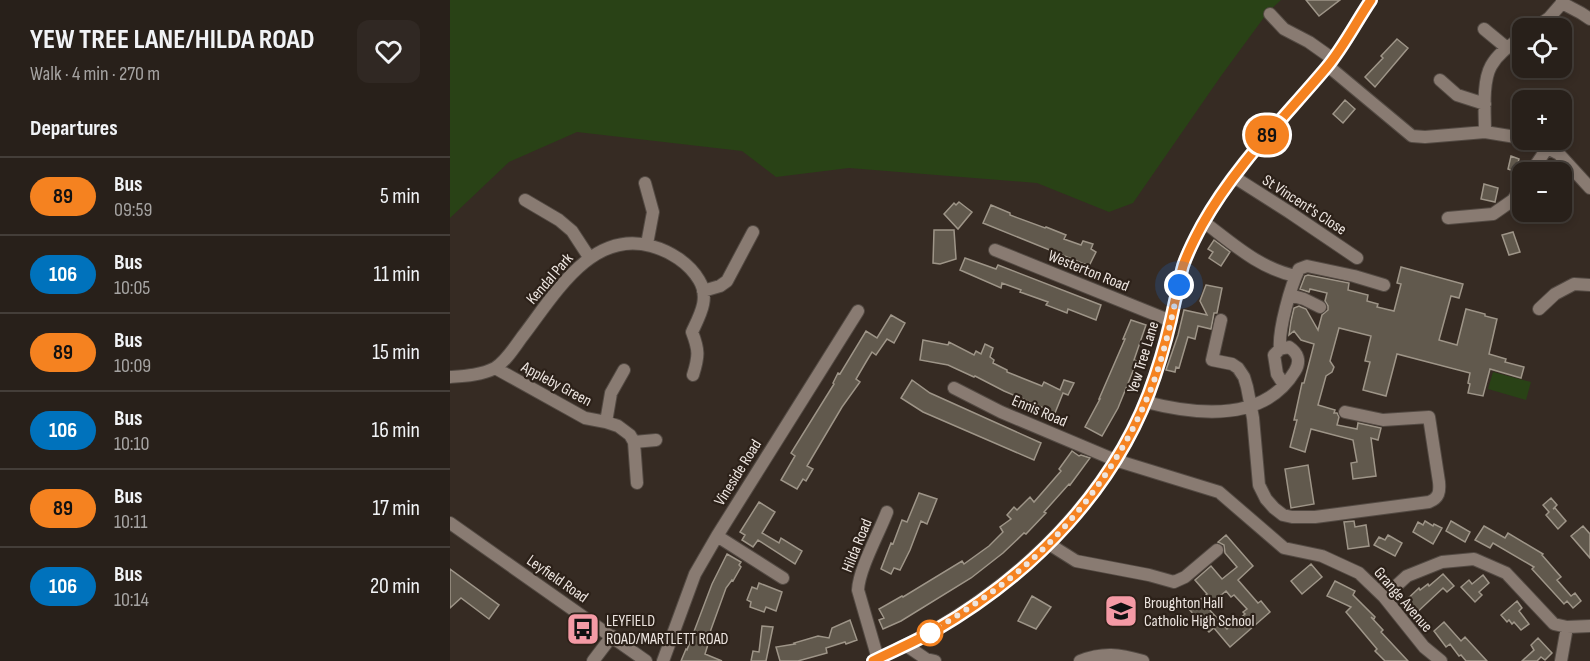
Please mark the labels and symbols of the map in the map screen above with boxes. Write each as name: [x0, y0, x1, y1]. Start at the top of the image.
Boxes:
line badge: 89: [1240, 116, 1294, 154]
street label: St Vincent's Close: [1259, 171, 1350, 239]
street label: Westerton Road: [1045, 247, 1132, 296]
street label: Kendal Park: [523, 249, 578, 309]
your location: [1164, 270, 1194, 300]
street label: Yew Tree Lane: [1124, 319, 1163, 396]
street label: Appleby Green: [517, 357, 595, 411]
street label: Ennis Road: [1009, 391, 1070, 431]
street label: Vineside Road: [710, 436, 766, 509]
street label: Hilda Road: [838, 516, 877, 575]
street label: Leyfield Road: [523, 551, 592, 607]
street label: Grange Avenue: [1370, 564, 1436, 636]
school or university icon: Broughton Hall Catholic High School: [1103, 593, 1139, 629]
place label: Broughton Hall Catholic High School: [1144, 594, 1255, 631]
bus stop icon: LEYFIELD ROAD/MARTLETT ROAD: [565, 611, 601, 647]
place label: LEYFIELD ROAD/MARTLETT ROAD: [606, 612, 729, 649]
unlabelled marker: [917, 620, 943, 646]

